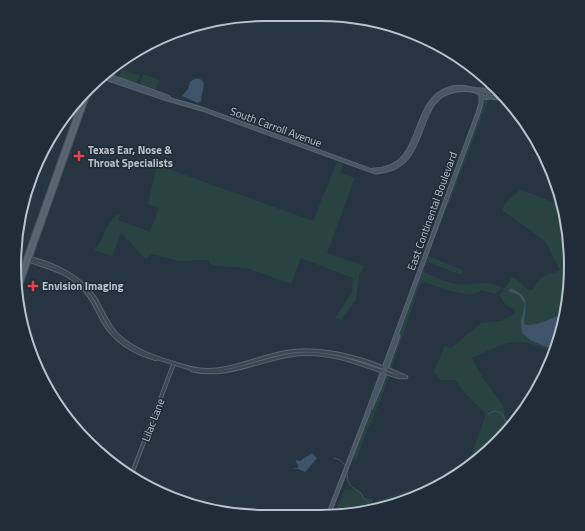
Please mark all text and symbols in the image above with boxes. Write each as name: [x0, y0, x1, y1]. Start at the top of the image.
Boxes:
street label: South Carroll Avenue: [228, 103, 324, 151]
place label: Texas Ear, Nose & Throat Specialists: [88, 142, 173, 171]
street label: East Continental Boulevard: [403, 149, 461, 273]
marker: Texas Ear, Nose & Throat Specialists: [73, 150, 85, 162]
place label: Envision Imaging: [42, 278, 124, 294]
marker: Envision Imaging: [27, 280, 39, 292]
street label: Lilac Lane: [137, 396, 169, 444]

